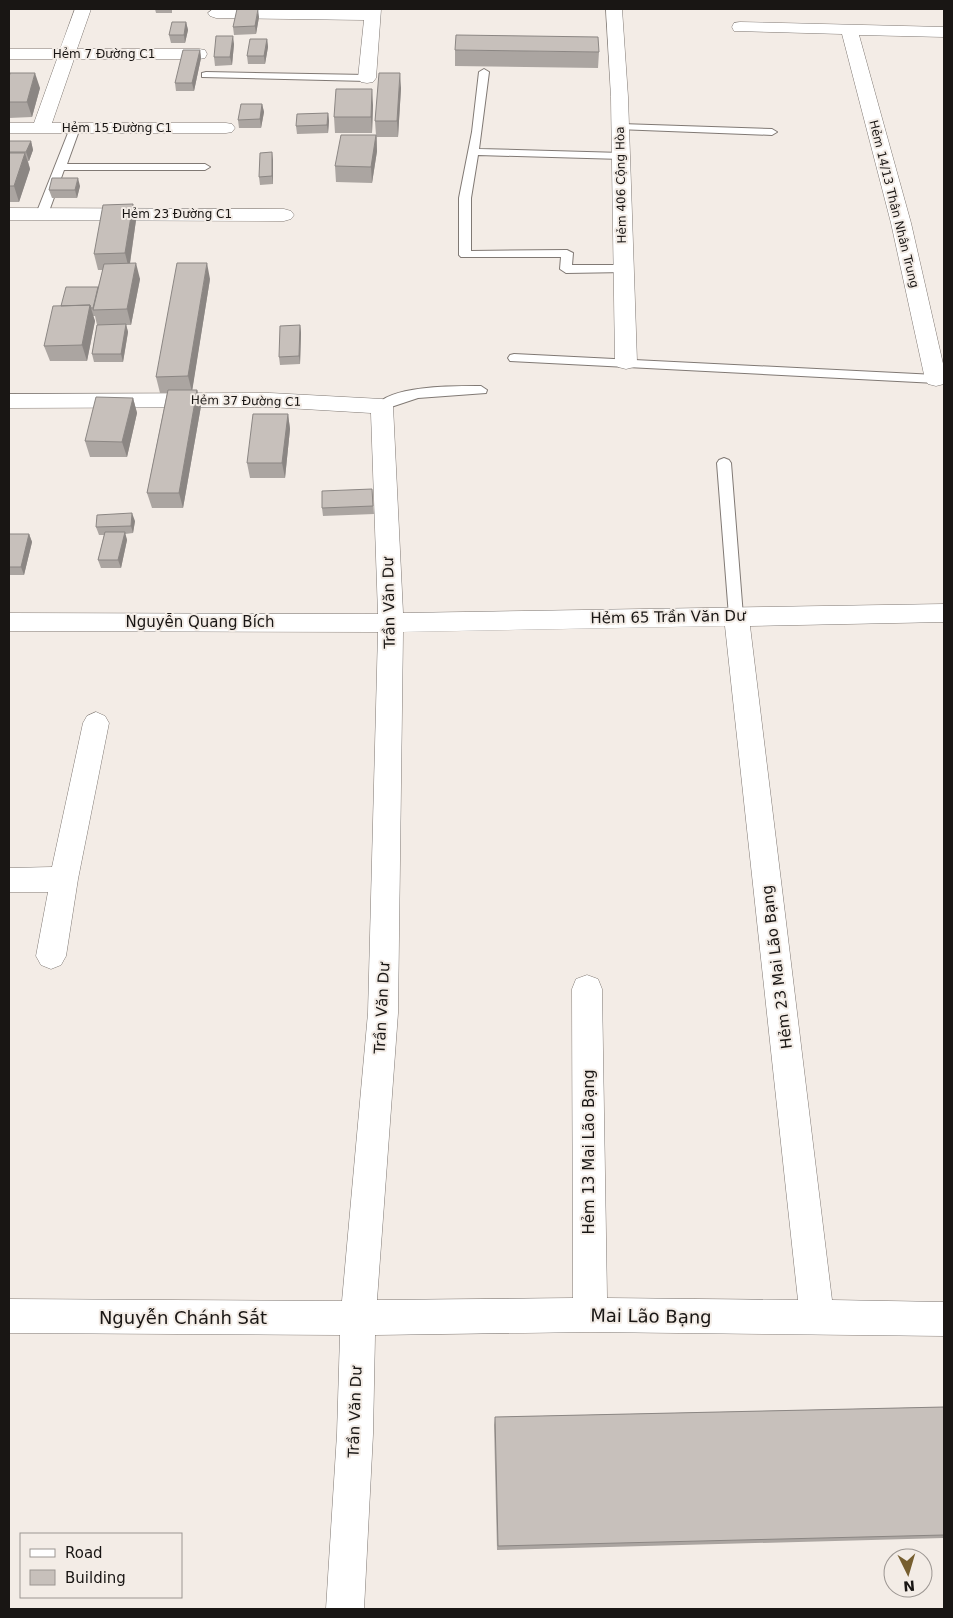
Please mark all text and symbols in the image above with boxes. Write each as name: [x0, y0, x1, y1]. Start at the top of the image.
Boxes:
street label: Hẻm 7 Đường C1: [53, 47, 155, 61]
street label: Hẻm 14/13 Thân Nhân Trung: [866, 119, 922, 289]
street label: Hẻm 15 Đường C1: [62, 121, 172, 135]
street label: Hẻm 406 Cộng Hòa: [613, 126, 629, 244]
street label: Hẻm 23 Đường C1: [122, 207, 232, 221]
street label: Hẻm 37 Đường C1: [191, 393, 301, 409]
street label: Trần Văn Dư: [379, 556, 399, 650]
street label: Hẻm 65 Trần Văn Dư: [590, 607, 747, 627]
street label: Nguyễn Quang Bích: [125, 613, 275, 631]
street label: Hẻm 23 Mai Lão Bạng: [758, 884, 796, 1050]
street label: Trần Văn Dư: [371, 960, 393, 1055]
street label: Hẻm 13 Mai Lão Bạng: [580, 1070, 598, 1234]
street label: Mai Lão Bạng: [590, 1304, 712, 1328]
street label: Nguyễn Chánh Sắt: [99, 1307, 267, 1328]
street label: Trần Văn Dư: [344, 1365, 366, 1459]
legend: [20, 1533, 182, 1598]
text: Road: [65, 1544, 103, 1562]
north arrow: [883, 1548, 933, 1598]
text: Building: [65, 1569, 126, 1587]
text: N: [903, 1577, 916, 1594]

